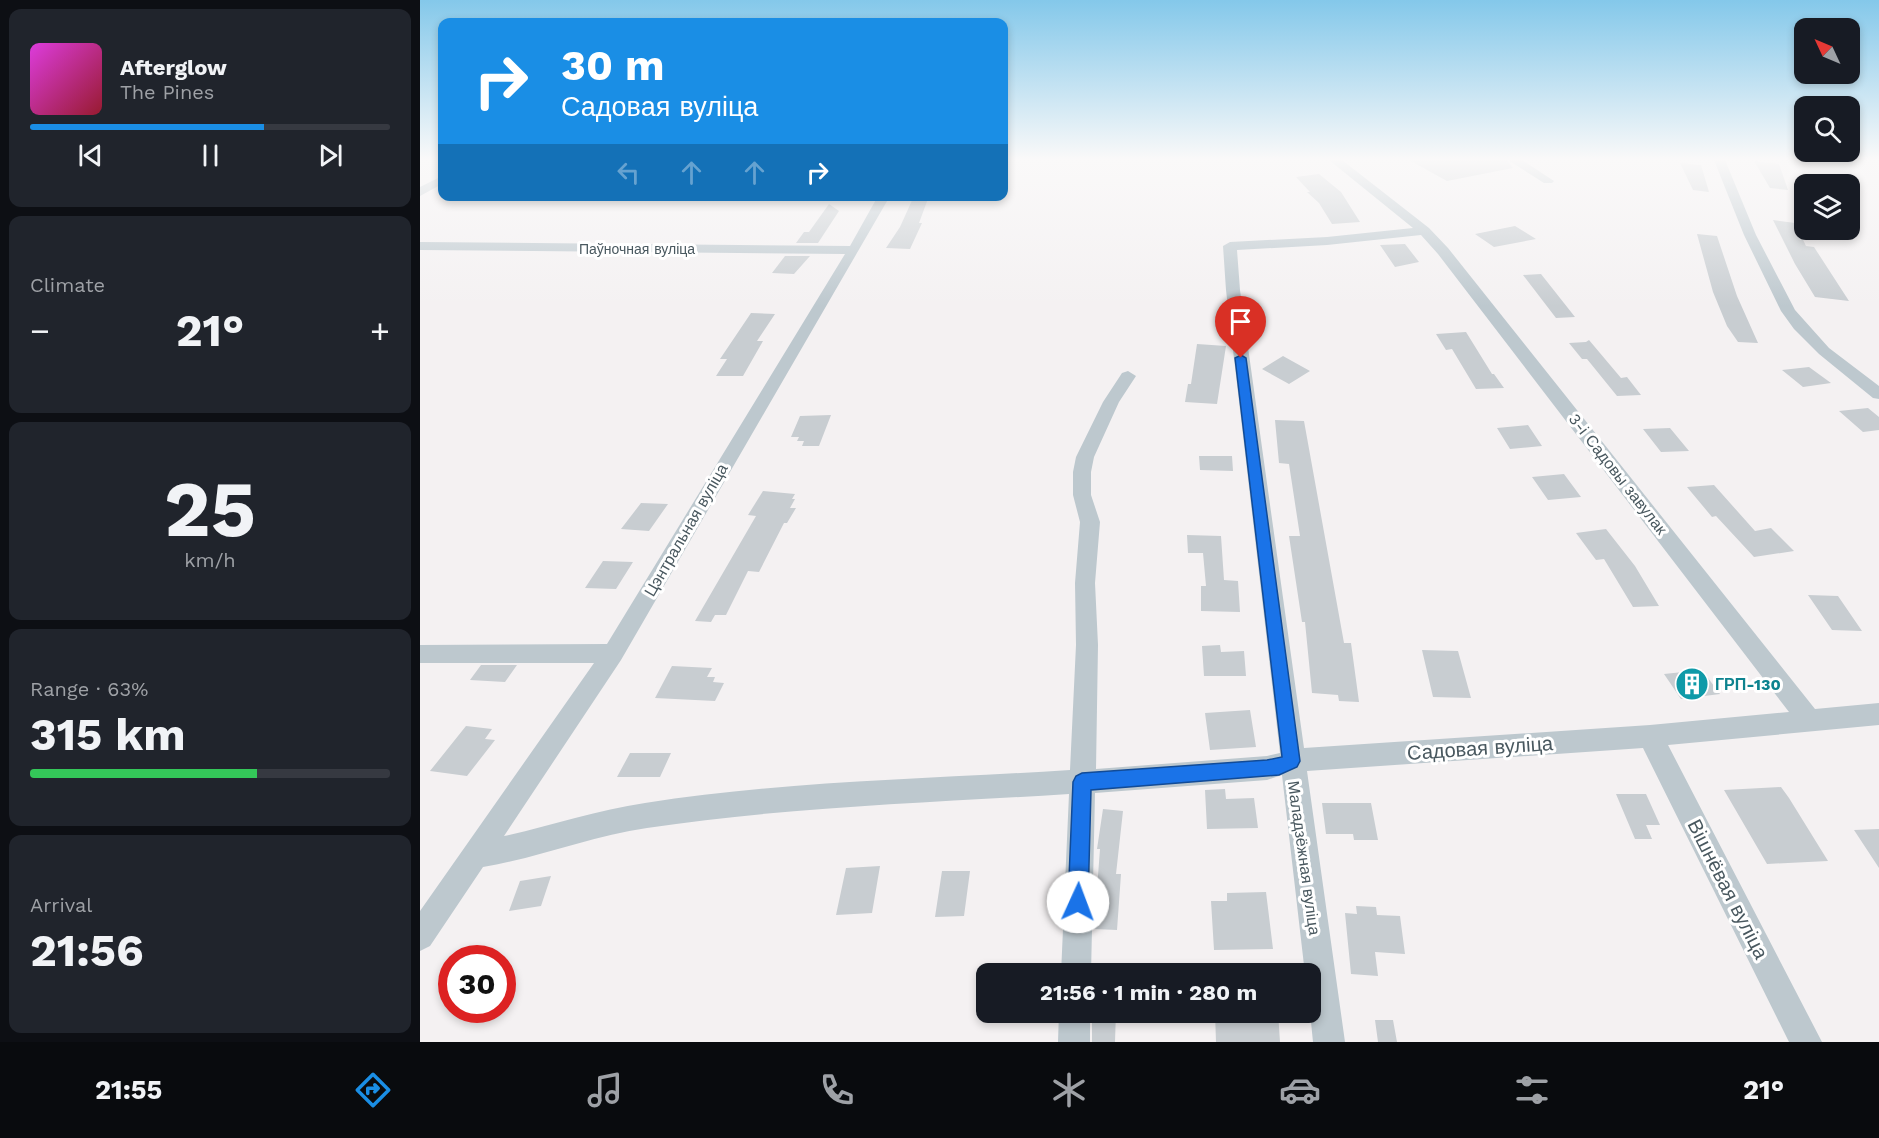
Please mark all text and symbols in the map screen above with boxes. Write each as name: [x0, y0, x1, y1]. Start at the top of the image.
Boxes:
north arrow: [1794, 18, 1860, 84]
map controls: [1794, 18, 1860, 240]
text: 30 m: [561, 41, 665, 90]
icon: right: [462, 42, 540, 120]
text: Afterglow: [120, 55, 227, 80]
text: The Pines: [120, 80, 214, 104]
text: Садовая вуліца: [561, 91, 758, 123]
button: search: [1794, 96, 1860, 162]
icon: previous: [74, 139, 107, 172]
icon: pause: [194, 139, 227, 172]
icon: next: [314, 139, 347, 172]
icon: left: [612, 156, 645, 189]
icon: ahead: [675, 156, 708, 189]
icon: ahead: [738, 156, 771, 189]
icon: right: [801, 156, 834, 189]
button: layers: [1794, 174, 1860, 240]
street label: Паўночная вуліца: [579, 241, 695, 257]
text: Climate: [30, 273, 105, 297]
pin: [1215, 296, 1266, 358]
text: 21°: [176, 304, 244, 357]
icon: arrive: [1224, 305, 1257, 338]
text: −: [30, 311, 50, 350]
text: +: [370, 311, 390, 350]
street label: 3-і Садовы завулак: [1565, 410, 1672, 539]
street label: Цэнтральная вуліца: [640, 460, 732, 600]
text: 25: [164, 463, 256, 555]
text: km/h: [184, 548, 236, 572]
building icon: ГРП-130: [1674, 666, 1710, 702]
place label: ГРП-130: [1715, 675, 1781, 694]
text: Range · 63%: [30, 677, 148, 701]
text: 315 km: [30, 708, 186, 761]
street label: Садовая вуліца: [1406, 731, 1555, 765]
street label: Маладзёжная вуліца: [1284, 780, 1324, 936]
street label: Вішнёвая вуліца: [1682, 815, 1774, 964]
position arrow: [1046, 870, 1110, 934]
text: Arrival: [30, 893, 92, 917]
text: 21:56: [30, 924, 144, 977]
speed limit sign: 30: [438, 945, 516, 1023]
text: 21:56 · 1 min · 280 m: [1040, 980, 1257, 1005]
icon: directions: [352, 1069, 394, 1111]
icon: music: [584, 1069, 626, 1111]
icon: phone: [816, 1069, 858, 1111]
icon: climate: [1048, 1069, 1090, 1111]
icon: car: [1279, 1069, 1321, 1111]
icon: filters: [1511, 1069, 1553, 1111]
text: 21:55: [95, 1074, 162, 1106]
text: 21°: [1743, 1074, 1784, 1106]

